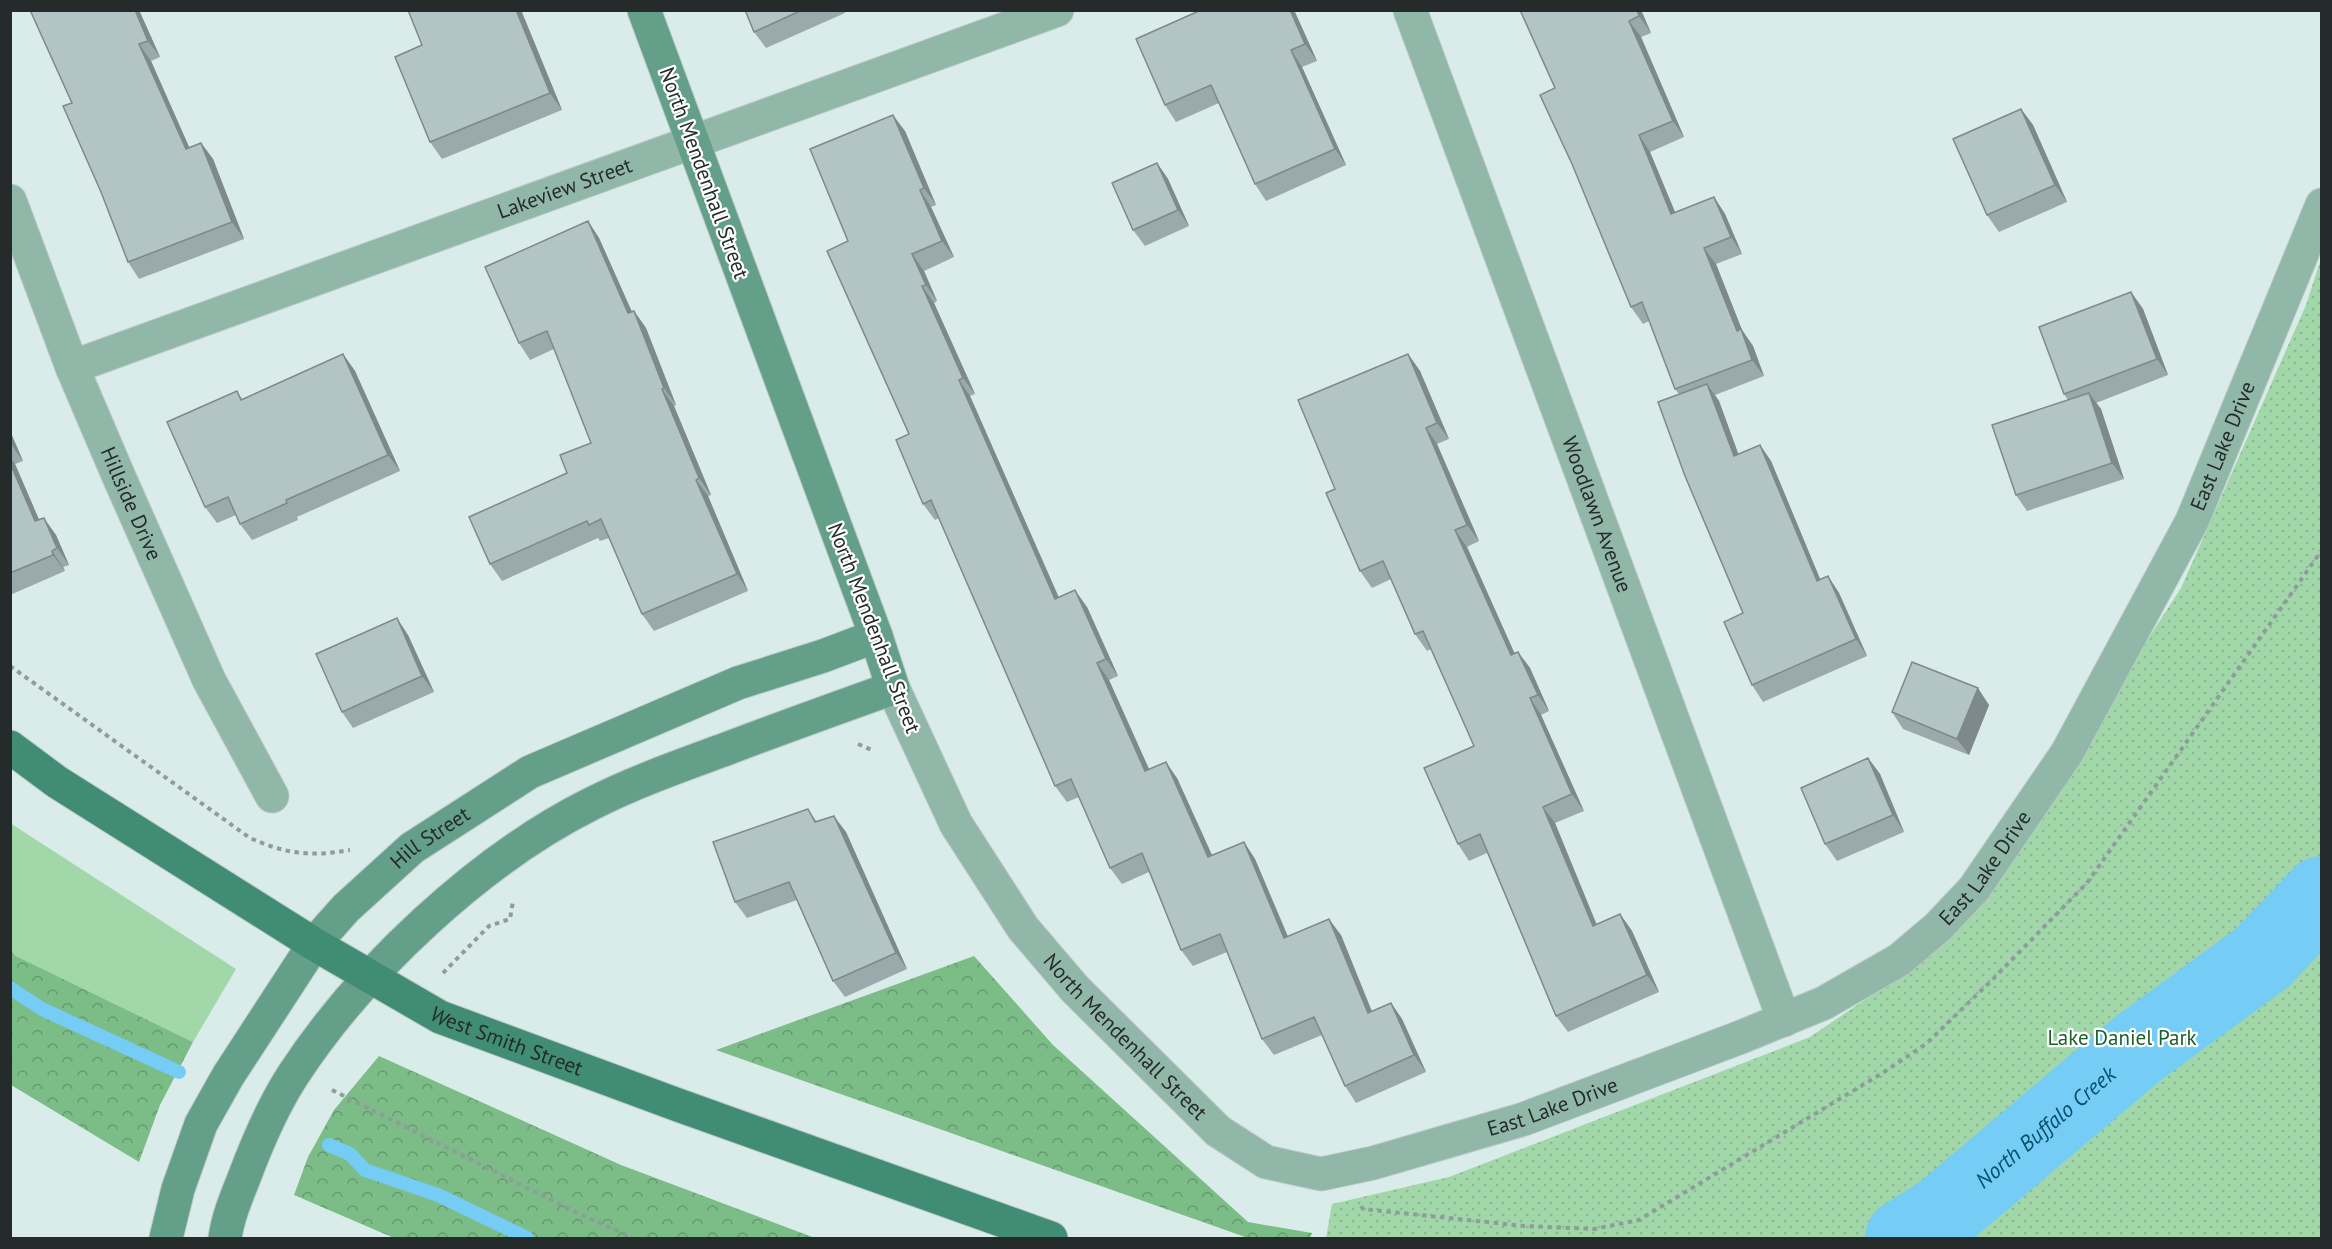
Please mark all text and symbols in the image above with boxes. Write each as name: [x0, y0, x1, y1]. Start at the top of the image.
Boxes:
street label: North Mendenhall Street: [654, 63, 755, 282]
street label: Lakeview Street: [493, 151, 635, 225]
street label: East Lake Drive: [2184, 377, 2261, 515]
street label: Woodlawn Avenue: [1556, 433, 1639, 596]
street label: Hillside Drive: [95, 443, 168, 564]
street label: North Mendenhall Street: [822, 519, 927, 737]
street label: Hill Street: [384, 800, 475, 874]
street label: East Lake Drive: [1933, 805, 2037, 931]
street label: North Mendenhall Street: [1038, 948, 1213, 1126]
street label: West Smith Street: [425, 1000, 587, 1082]
park label: Lake Daniel Park: [2047, 1024, 2197, 1051]
water label: North Buffalo Creek: [1969, 1059, 2122, 1194]
street label: East Lake Drive: [1484, 1071, 1622, 1142]

